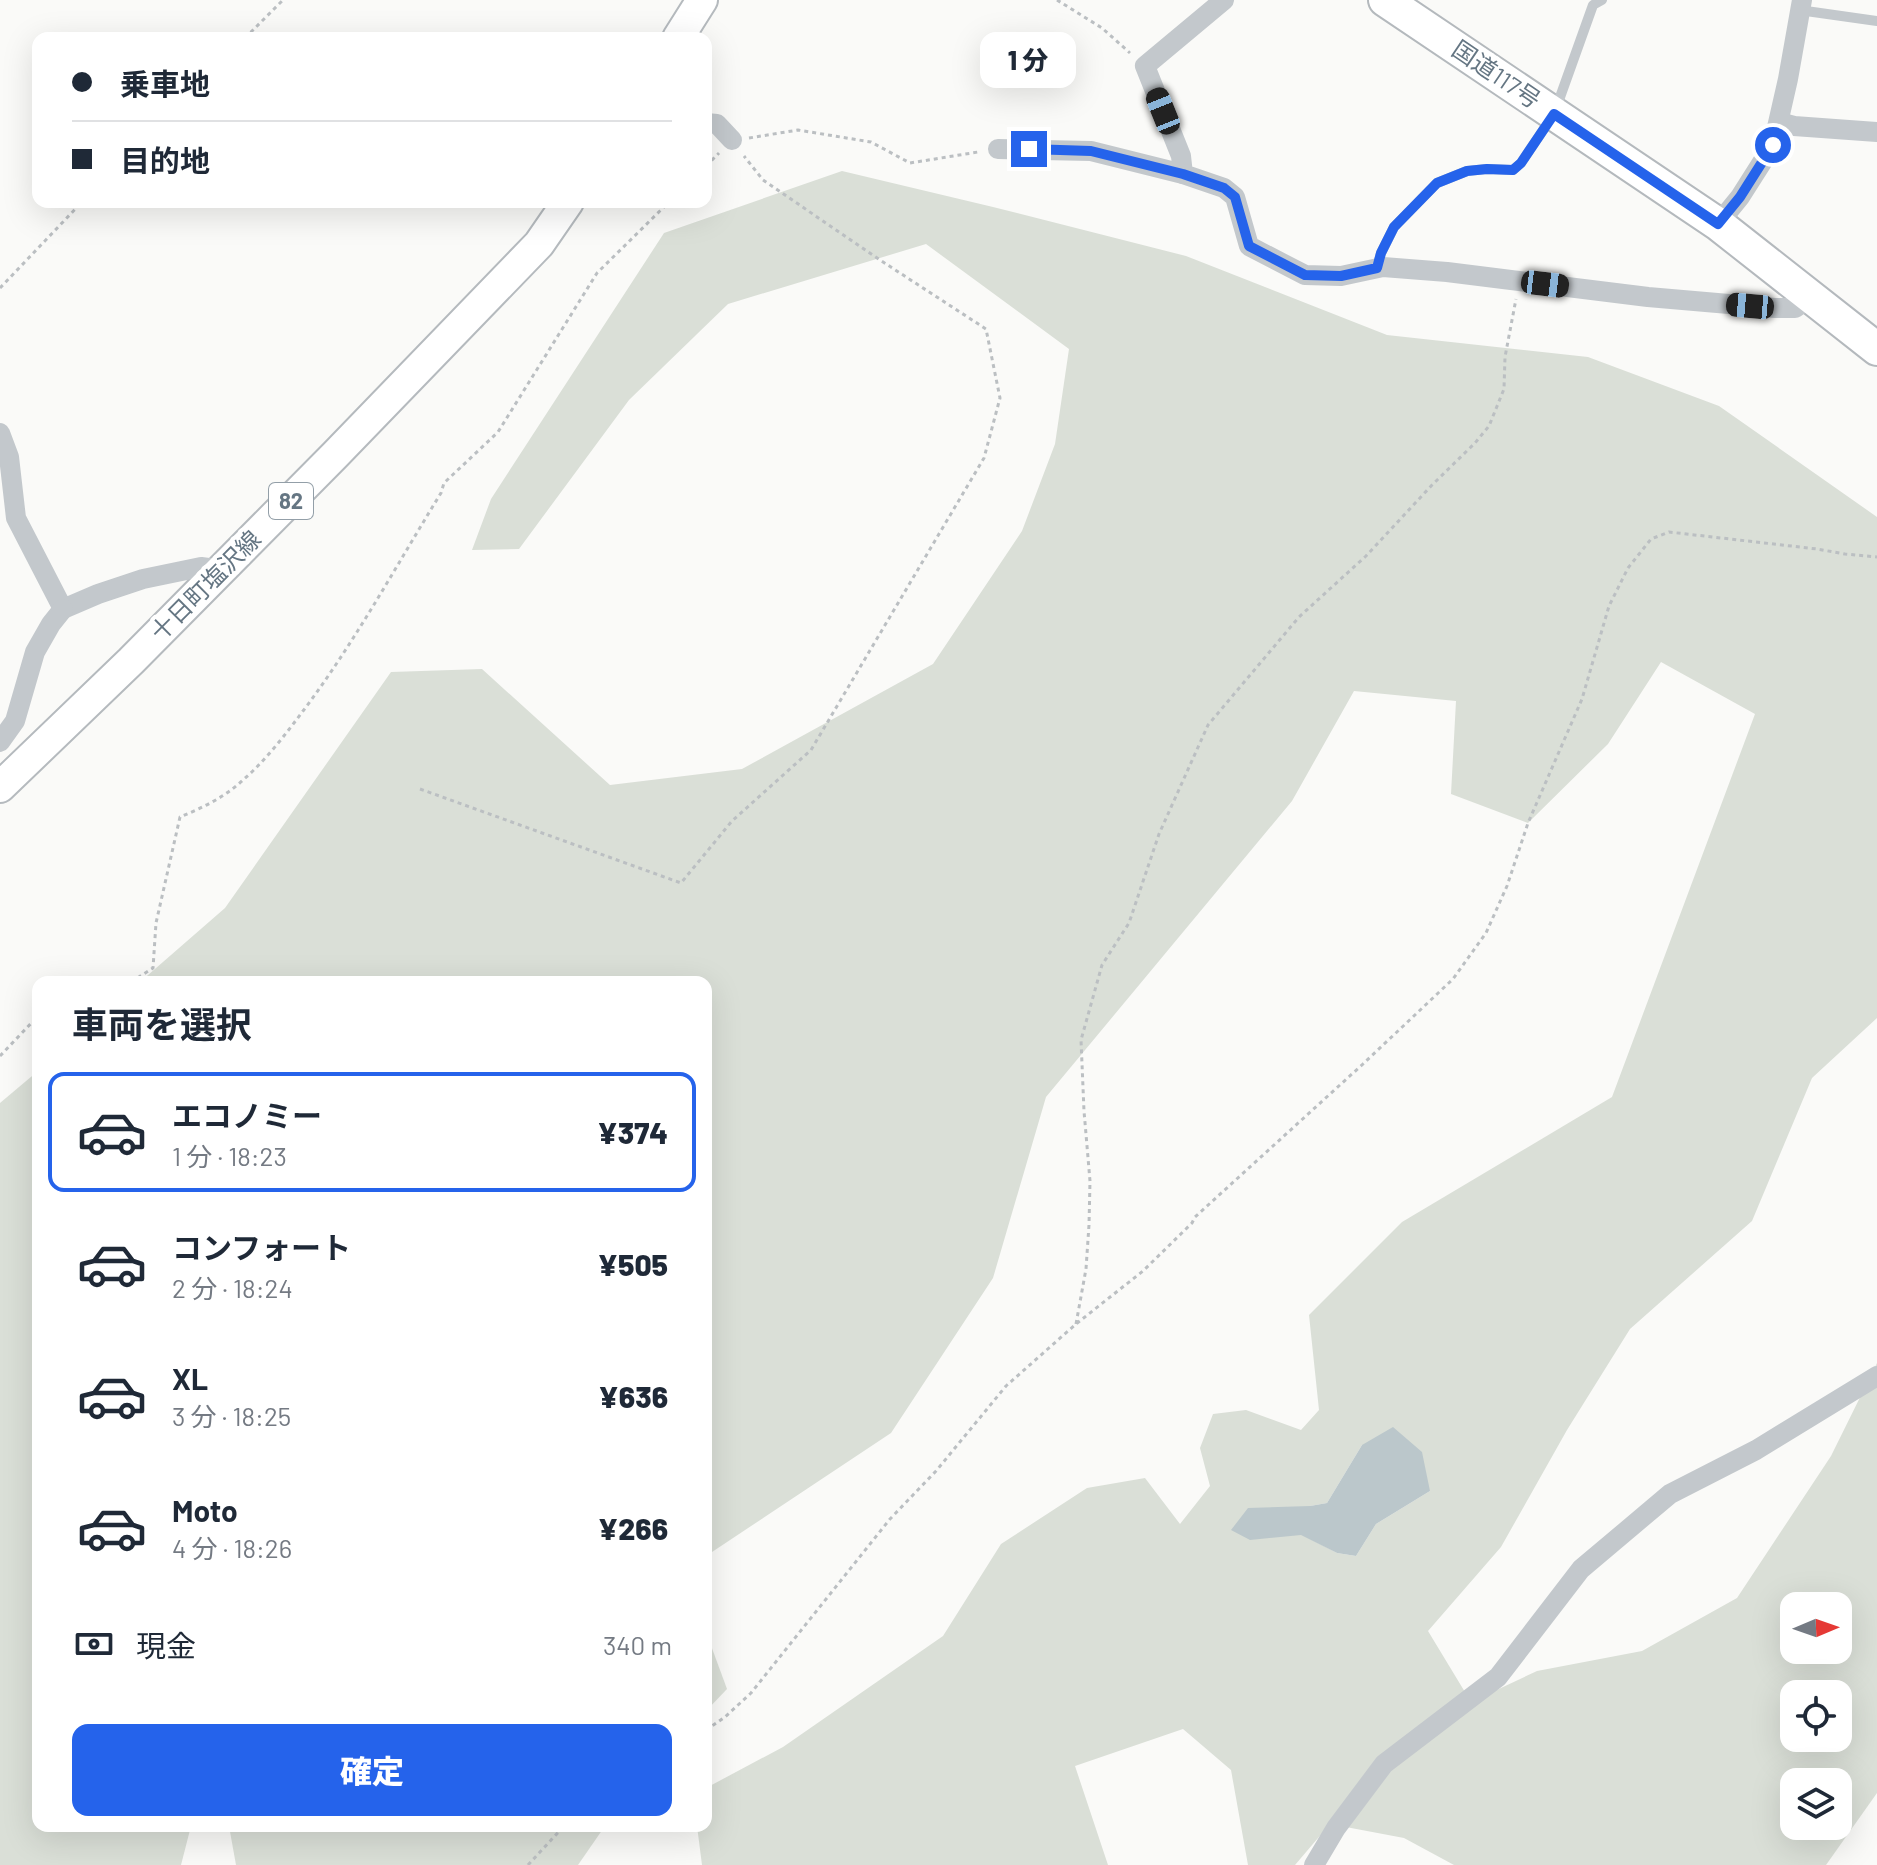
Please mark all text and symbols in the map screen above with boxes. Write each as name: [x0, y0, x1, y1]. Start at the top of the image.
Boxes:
callout: 1 分: [981, 33, 1077, 89]
street label: 国道117号: [1447, 34, 1546, 114]
text: 1 分: [1008, 44, 1048, 75]
text: 乗車地: [120, 65, 210, 101]
car: [1143, 84, 1183, 138]
route start: [1755, 127, 1791, 163]
route end: [1011, 131, 1047, 167]
text: 目的地: [120, 142, 210, 178]
car: [1520, 269, 1570, 299]
car: [1725, 292, 1775, 320]
road number: 82: [269, 483, 313, 519]
street label: 十日町塩沢線: [144, 524, 266, 646]
text: 車両を選択: [72, 1002, 252, 1045]
icon: car: [76, 1096, 148, 1168]
text: エコノミー: [172, 1097, 322, 1133]
text: ¥374: [597, 1114, 668, 1150]
text: 1 分 · 18:23: [172, 1140, 287, 1171]
icon: car: [76, 1228, 148, 1300]
text: コンフォート: [172, 1229, 351, 1265]
text: ¥505: [598, 1246, 668, 1282]
text: 2 分 · 18:24: [172, 1272, 293, 1303]
icon: car: [76, 1360, 148, 1432]
text: XL: [172, 1360, 208, 1396]
text: ¥636: [598, 1378, 668, 1414]
text: 3 分 · 18:25: [172, 1400, 291, 1431]
icon: car: [76, 1492, 148, 1564]
text: Moto: [172, 1492, 238, 1528]
text: ¥266: [598, 1510, 668, 1546]
text: 4 分 · 18:26: [172, 1532, 292, 1563]
north arrow: [1780, 1592, 1852, 1664]
map controls: [1780, 1592, 1852, 1840]
icon: cash: [72, 1622, 116, 1666]
text: 現金: [136, 1627, 196, 1663]
text: 340 m: [603, 1629, 672, 1660]
button: locate: [1780, 1680, 1852, 1752]
button: 確定: [72, 1724, 672, 1816]
button: layers: [1780, 1768, 1852, 1840]

